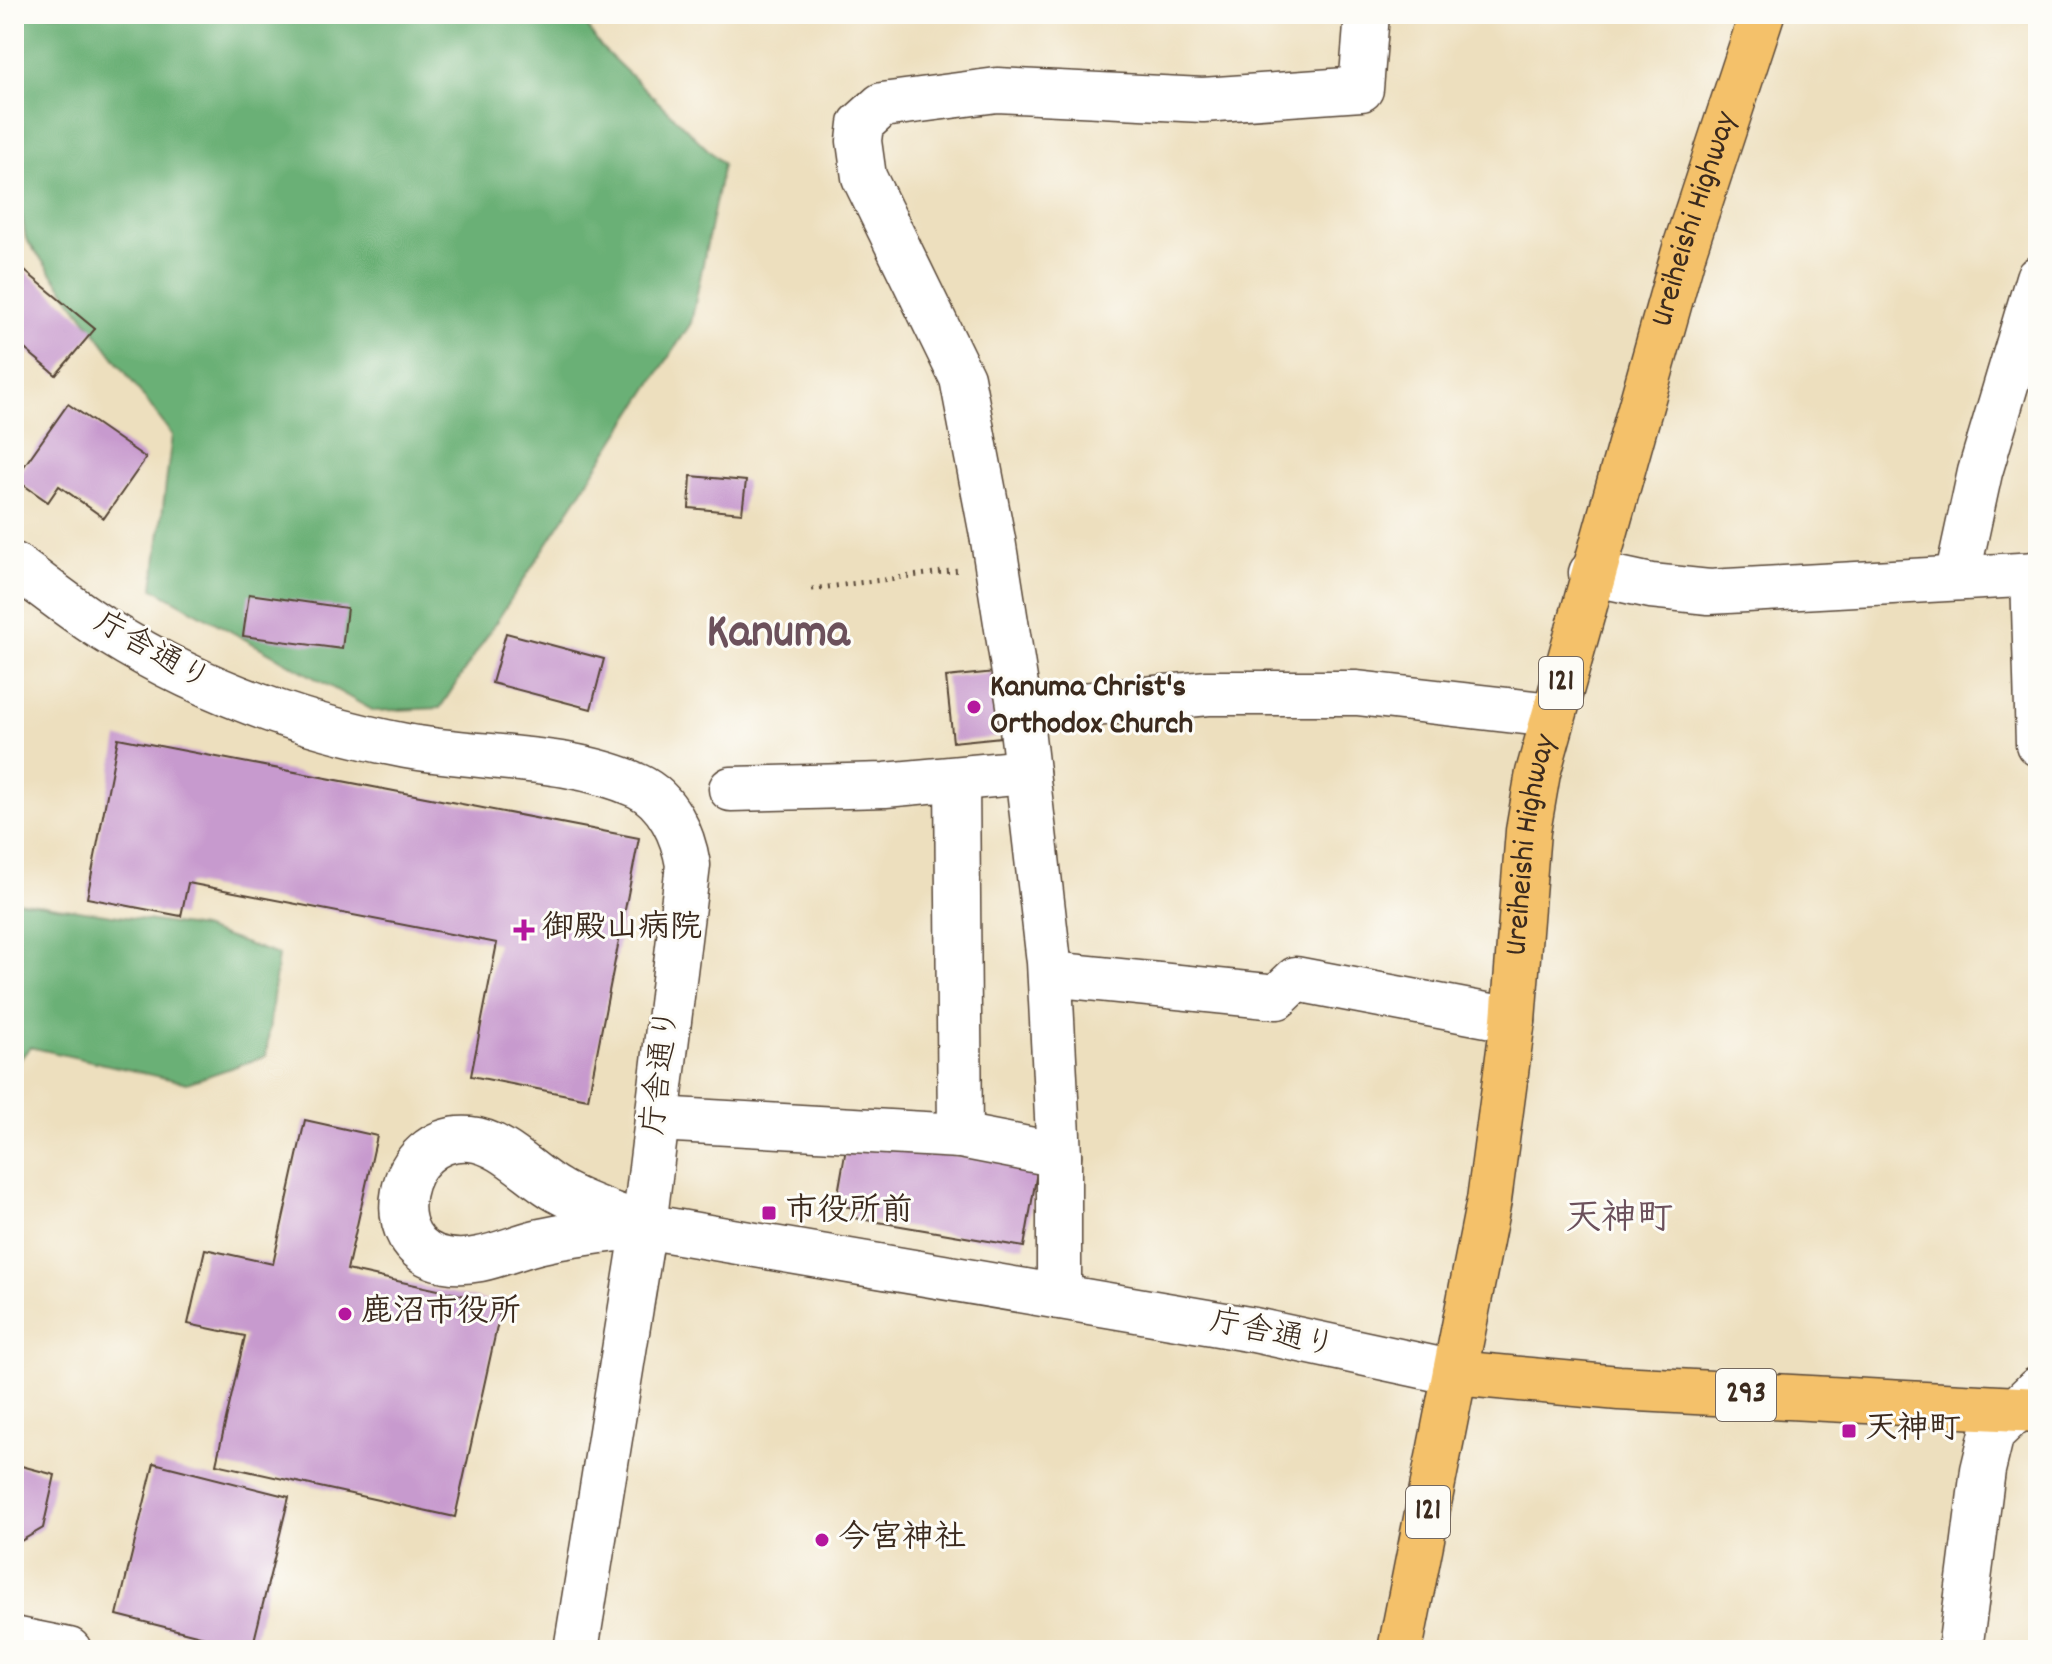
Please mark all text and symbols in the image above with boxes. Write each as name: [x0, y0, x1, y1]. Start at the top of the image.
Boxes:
street label: Ureiheishi Highway: [1641, 106, 1751, 333]
street label: 庁舎通り: [84, 601, 218, 705]
district label: Kanuma: [706, 601, 851, 670]
road number: 121: [1539, 657, 1583, 709]
place label: Kanuma Christ's Orthodox Church: [990, 666, 1193, 749]
marker: Kanuma Christ's Orthodox Church: [965, 698, 983, 716]
street label: Ureiheishi Highway: [1495, 729, 1571, 958]
place label: 御殿山病院: [542, 907, 702, 953]
marker: 御殿山病院: [513, 919, 535, 941]
street label: 庁舎通り: [632, 1006, 694, 1138]
place label: 市役所前: [785, 1190, 913, 1236]
district label: 天神町: [1565, 1195, 1673, 1247]
marker: 市役所前: [760, 1204, 778, 1222]
place label: 鹿沼市役所: [361, 1291, 521, 1337]
street label: 庁舎通り: [1205, 1300, 1339, 1372]
marker: 鹿沼市役所: [336, 1305, 354, 1323]
road number: 293: [1716, 1369, 1776, 1421]
place label: 天神町: [1865, 1408, 1961, 1454]
marker: 天神町: [1840, 1422, 1858, 1440]
road number: 121: [1406, 1486, 1450, 1538]
place label: 今宮神社: [838, 1517, 966, 1563]
marker: 今宮神社: [813, 1531, 831, 1549]

